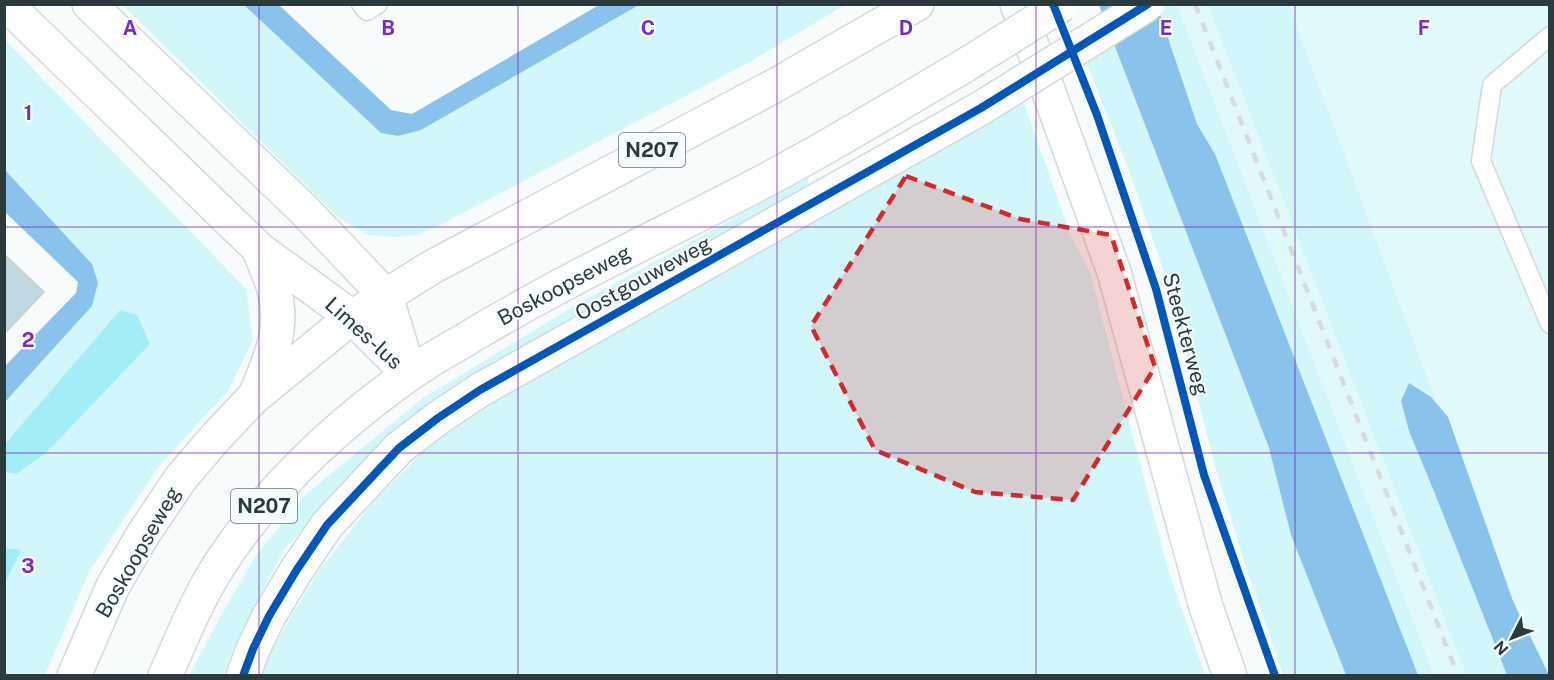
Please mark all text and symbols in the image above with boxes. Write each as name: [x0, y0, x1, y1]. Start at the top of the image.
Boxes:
text: A: [123, 16, 137, 40]
text: B: [381, 16, 395, 40]
text: C: [641, 16, 655, 40]
text: D: [899, 16, 913, 40]
text: E: [1160, 16, 1172, 40]
text: F: [1418, 16, 1430, 40]
text: 1: [24, 101, 32, 125]
road number: N207: [619, 133, 685, 167]
street label: Oostgouweweg: [571, 230, 715, 326]
street label: Boskoopseweg: [493, 239, 635, 331]
street label: Steekterweg: [1158, 270, 1214, 398]
street label: Limes-lus: [320, 292, 408, 374]
text: 2: [22, 328, 34, 352]
street label: Boskoopseweg: [90, 482, 186, 622]
road number: N207: [231, 489, 297, 523]
text: 3: [21, 554, 35, 578]
north arrow: [1482, 608, 1542, 668]
text: N: [1490, 637, 1512, 659]

